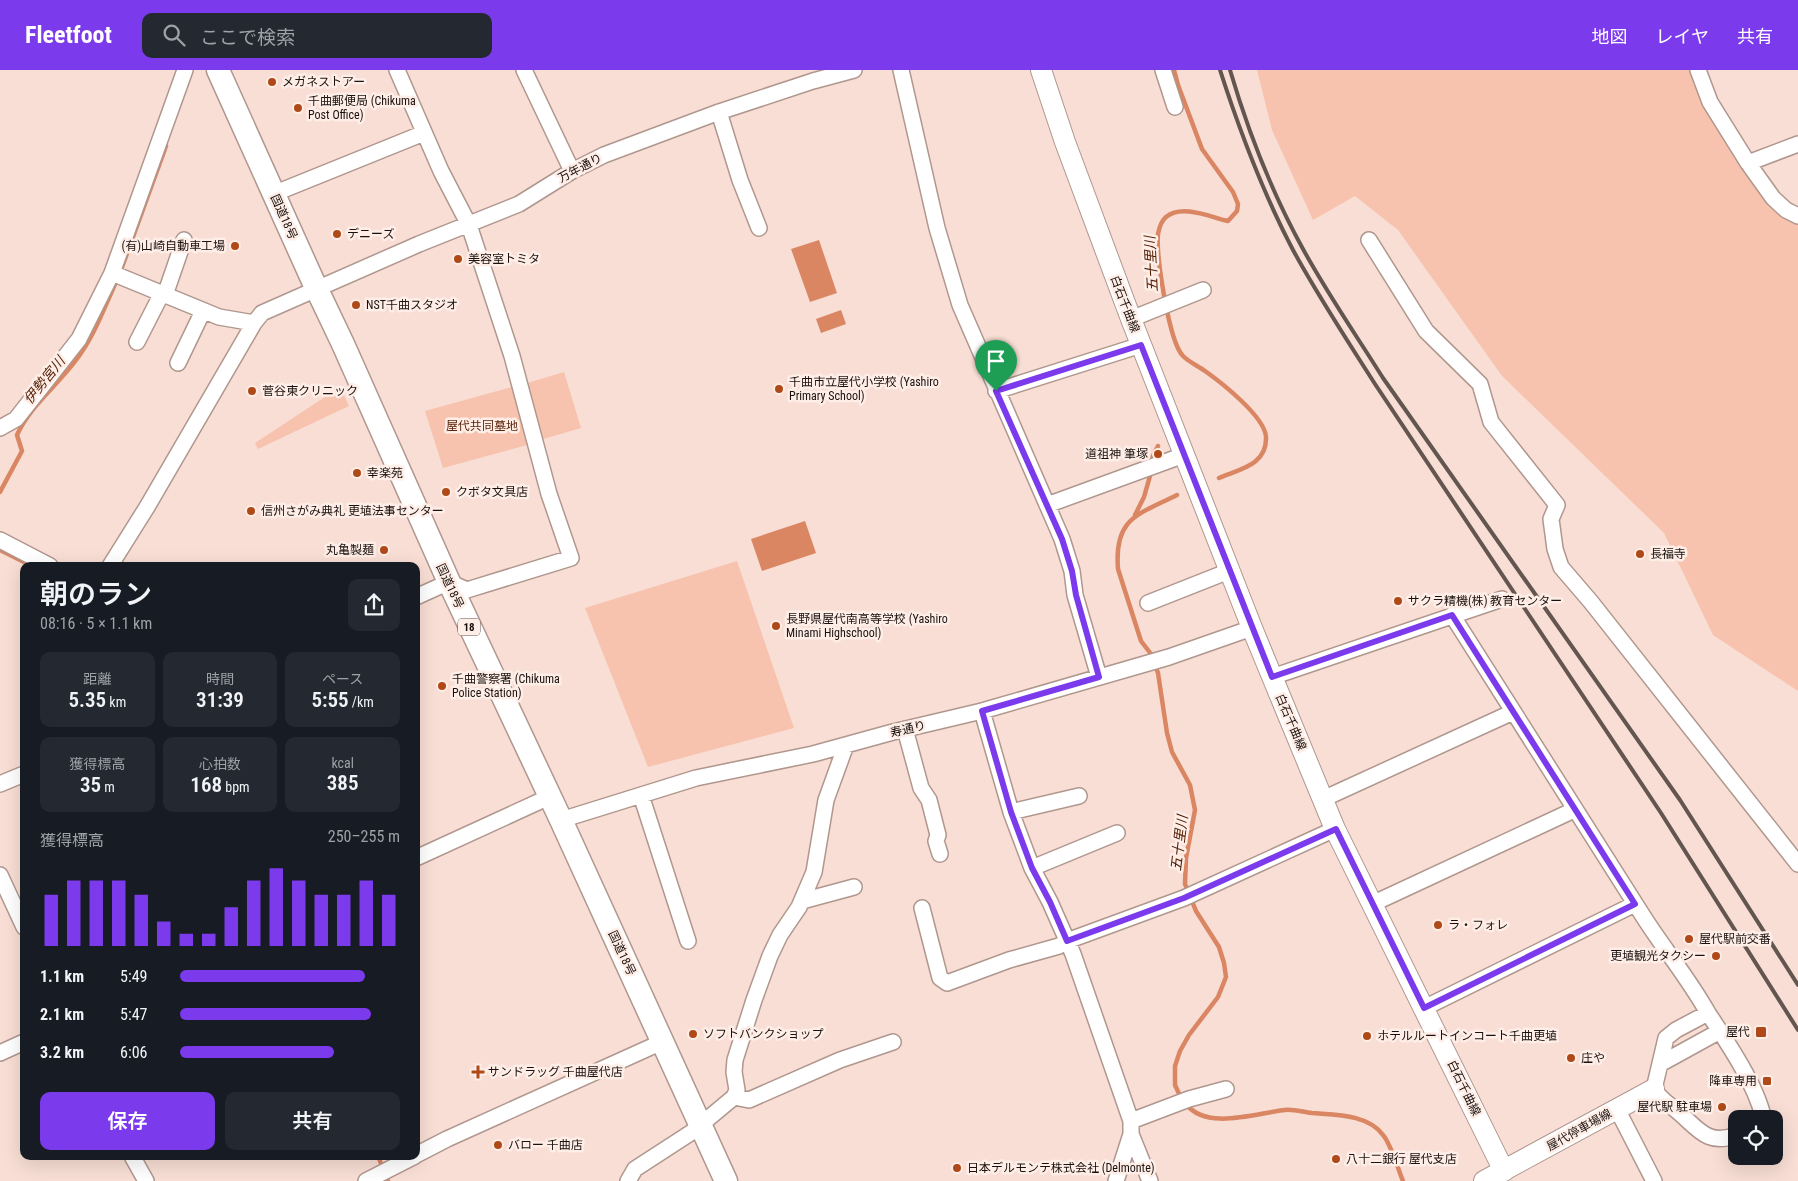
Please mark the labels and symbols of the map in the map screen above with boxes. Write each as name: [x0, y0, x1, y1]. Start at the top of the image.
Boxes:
place label: メガネストアー: [282, 75, 365, 89]
marker: メガネストアー: [266, 76, 278, 88]
place label: 千曲郵便局 (Chikuma Post Office): [308, 94, 416, 122]
marker: 千曲郵便局 (Chikuma Post Office): [292, 102, 304, 114]
street label: 万年通り: [556, 151, 604, 185]
street label: 国道18号: [268, 192, 300, 242]
place label: デニーズ: [347, 227, 394, 241]
marker: デニーズ: [331, 228, 343, 240]
water label: 五十里川: [1141, 234, 1160, 292]
place label: (有)山崎自動車工場: [121, 239, 225, 253]
marker: (有)山崎自動車工場: [229, 240, 241, 252]
place label: 美容室トミタ: [468, 252, 540, 266]
marker: 美容室トミタ: [452, 253, 464, 265]
street label: 白石千曲線: [1108, 273, 1142, 335]
place label: NST千曲スタジオ: [366, 298, 458, 312]
marker: NST千曲スタジオ: [350, 299, 362, 311]
pin: [975, 340, 1017, 391]
water label: 伊勢宮川: [20, 352, 69, 407]
place label: 千曲市立屋代小学校 (Yashiro Primary School): [789, 375, 939, 403]
marker: 千曲市立屋代小学校 (Yashiro Primary School): [773, 383, 785, 395]
place label: 菅谷東クリニック: [262, 384, 358, 398]
marker: 菅谷東クリニック: [246, 385, 258, 397]
park label: 屋代共同墓地: [446, 419, 518, 433]
place label: 道祖神 筆塚: [1085, 447, 1148, 461]
marker: 道祖神 筆塚: [1152, 448, 1164, 460]
place label: 幸楽苑: [367, 466, 403, 480]
marker: 幸楽苑: [351, 467, 363, 479]
place label: クボタ文具店: [456, 485, 528, 499]
marker: クボタ文具店: [440, 486, 452, 498]
place label: 信州さがみ典礼 更埴法事センター: [261, 504, 444, 518]
marker: 信州さがみ典礼 更埴法事センター: [245, 505, 257, 517]
place label: 丸亀製麺: [326, 543, 374, 557]
marker: 丸亀製麺: [378, 544, 390, 556]
place label: 長福寺: [1650, 547, 1686, 561]
marker: 長福寺: [1634, 548, 1646, 560]
street label: 国道18号: [434, 561, 466, 611]
place label: サクラ精機(株) 教育センター: [1408, 594, 1562, 608]
marker: サクラ精機(株) 教育センター: [1392, 595, 1404, 607]
place label: 長野県屋代南高等学校 (Yashiro Minami Highschool): [786, 612, 948, 640]
road number: 18: [458, 618, 480, 636]
marker: 長野県屋代南高等学校 (Yashiro Minami Highschool): [770, 620, 782, 632]
place label: 千曲警察署 (Chikuma Police Station): [452, 672, 560, 700]
marker: 千曲警察署 (Chikuma Police Station): [436, 680, 448, 692]
street label: 白石千曲線: [1273, 692, 1309, 752]
street label: 寿通り: [889, 718, 927, 740]
water label: 五十里川: [1168, 812, 1191, 872]
place label: ラ・フォレ: [1448, 918, 1508, 932]
marker: ラ・フォレ: [1432, 919, 1444, 931]
street label: 国道18号: [606, 928, 638, 978]
place label: 屋代駅前交番: [1699, 932, 1771, 946]
marker: 屋代駅前交番: [1683, 933, 1695, 945]
place label: 更埴観光タクシー: [1610, 949, 1706, 963]
marker: 更埴観光タクシー: [1710, 950, 1722, 962]
place label: 屋代: [1726, 1025, 1750, 1039]
marker: 屋代: [1754, 1025, 1768, 1039]
place label: ソフトバンクショップ: [703, 1027, 824, 1041]
marker: ソフトバンクショップ: [687, 1028, 699, 1040]
place label: ホテルルートインコート千曲更埴: [1377, 1029, 1557, 1043]
marker: ホテルルートインコート千曲更埴: [1361, 1030, 1373, 1042]
place label: 庄や: [1581, 1051, 1605, 1065]
marker: 庄や: [1565, 1052, 1577, 1064]
street label: 白石千曲線: [1445, 1058, 1483, 1118]
place label: サンドラッグ 千曲屋代店: [488, 1065, 623, 1079]
marker: サンドラッグ 千曲屋代店: [472, 1066, 484, 1078]
place label: 降車専用: [1709, 1074, 1757, 1088]
marker: 降車専用: [1761, 1075, 1773, 1087]
place label: 屋代駅 駐車場: [1637, 1100, 1712, 1114]
marker: 屋代駅 駐車場: [1716, 1101, 1728, 1113]
street label: 屋代停車場線: [1544, 1106, 1614, 1154]
place label: バロー 千曲店: [508, 1138, 583, 1152]
marker: バロー 千曲店: [492, 1139, 504, 1151]
place label: 八十二銀行 屋代支店: [1346, 1152, 1457, 1166]
marker: 八十二銀行 屋代支店: [1330, 1153, 1342, 1165]
place label: 日本デルモンテ株式会社 (Delmonte): [967, 1161, 1155, 1175]
marker: 日本デルモンテ株式会社 (Delmonte): [951, 1162, 963, 1174]

